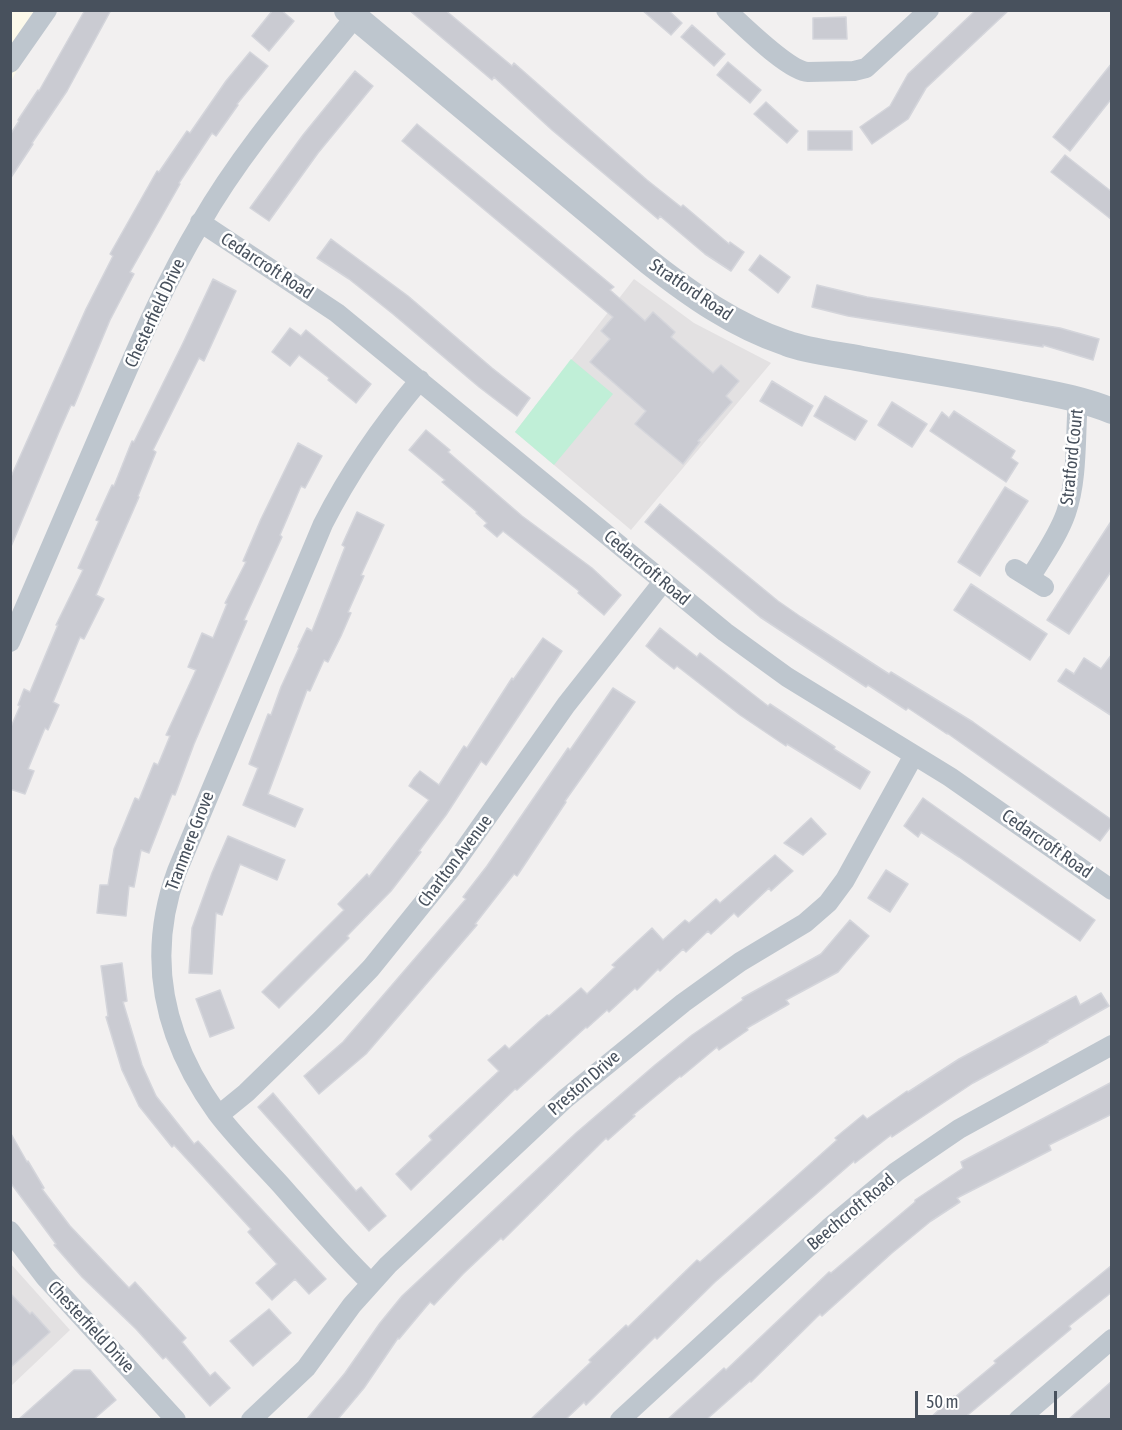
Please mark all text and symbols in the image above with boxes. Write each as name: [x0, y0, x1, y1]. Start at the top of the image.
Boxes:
street label: Cedarcroft Road: [217, 228, 317, 304]
street label: Stratford Road: [645, 254, 737, 326]
street label: Chesterfield Drive: [120, 255, 190, 371]
street label: Stratford Court: [1056, 408, 1088, 506]
street label: Cedarcroft Road: [600, 526, 694, 610]
street label: Tranmere Grove: [161, 788, 219, 894]
street label: Cedarcroft Road: [997, 805, 1097, 883]
street label: Charlton Avenue: [413, 811, 497, 911]
street label: Preston Drive: [544, 1046, 624, 1120]
street label: Beechcroft Road: [803, 1169, 899, 1255]
street label: Chesterfield Drive: [43, 1277, 139, 1377]
scale bar: [918, 1379, 1060, 1417]
text: 50 m: [926, 1391, 958, 1412]

